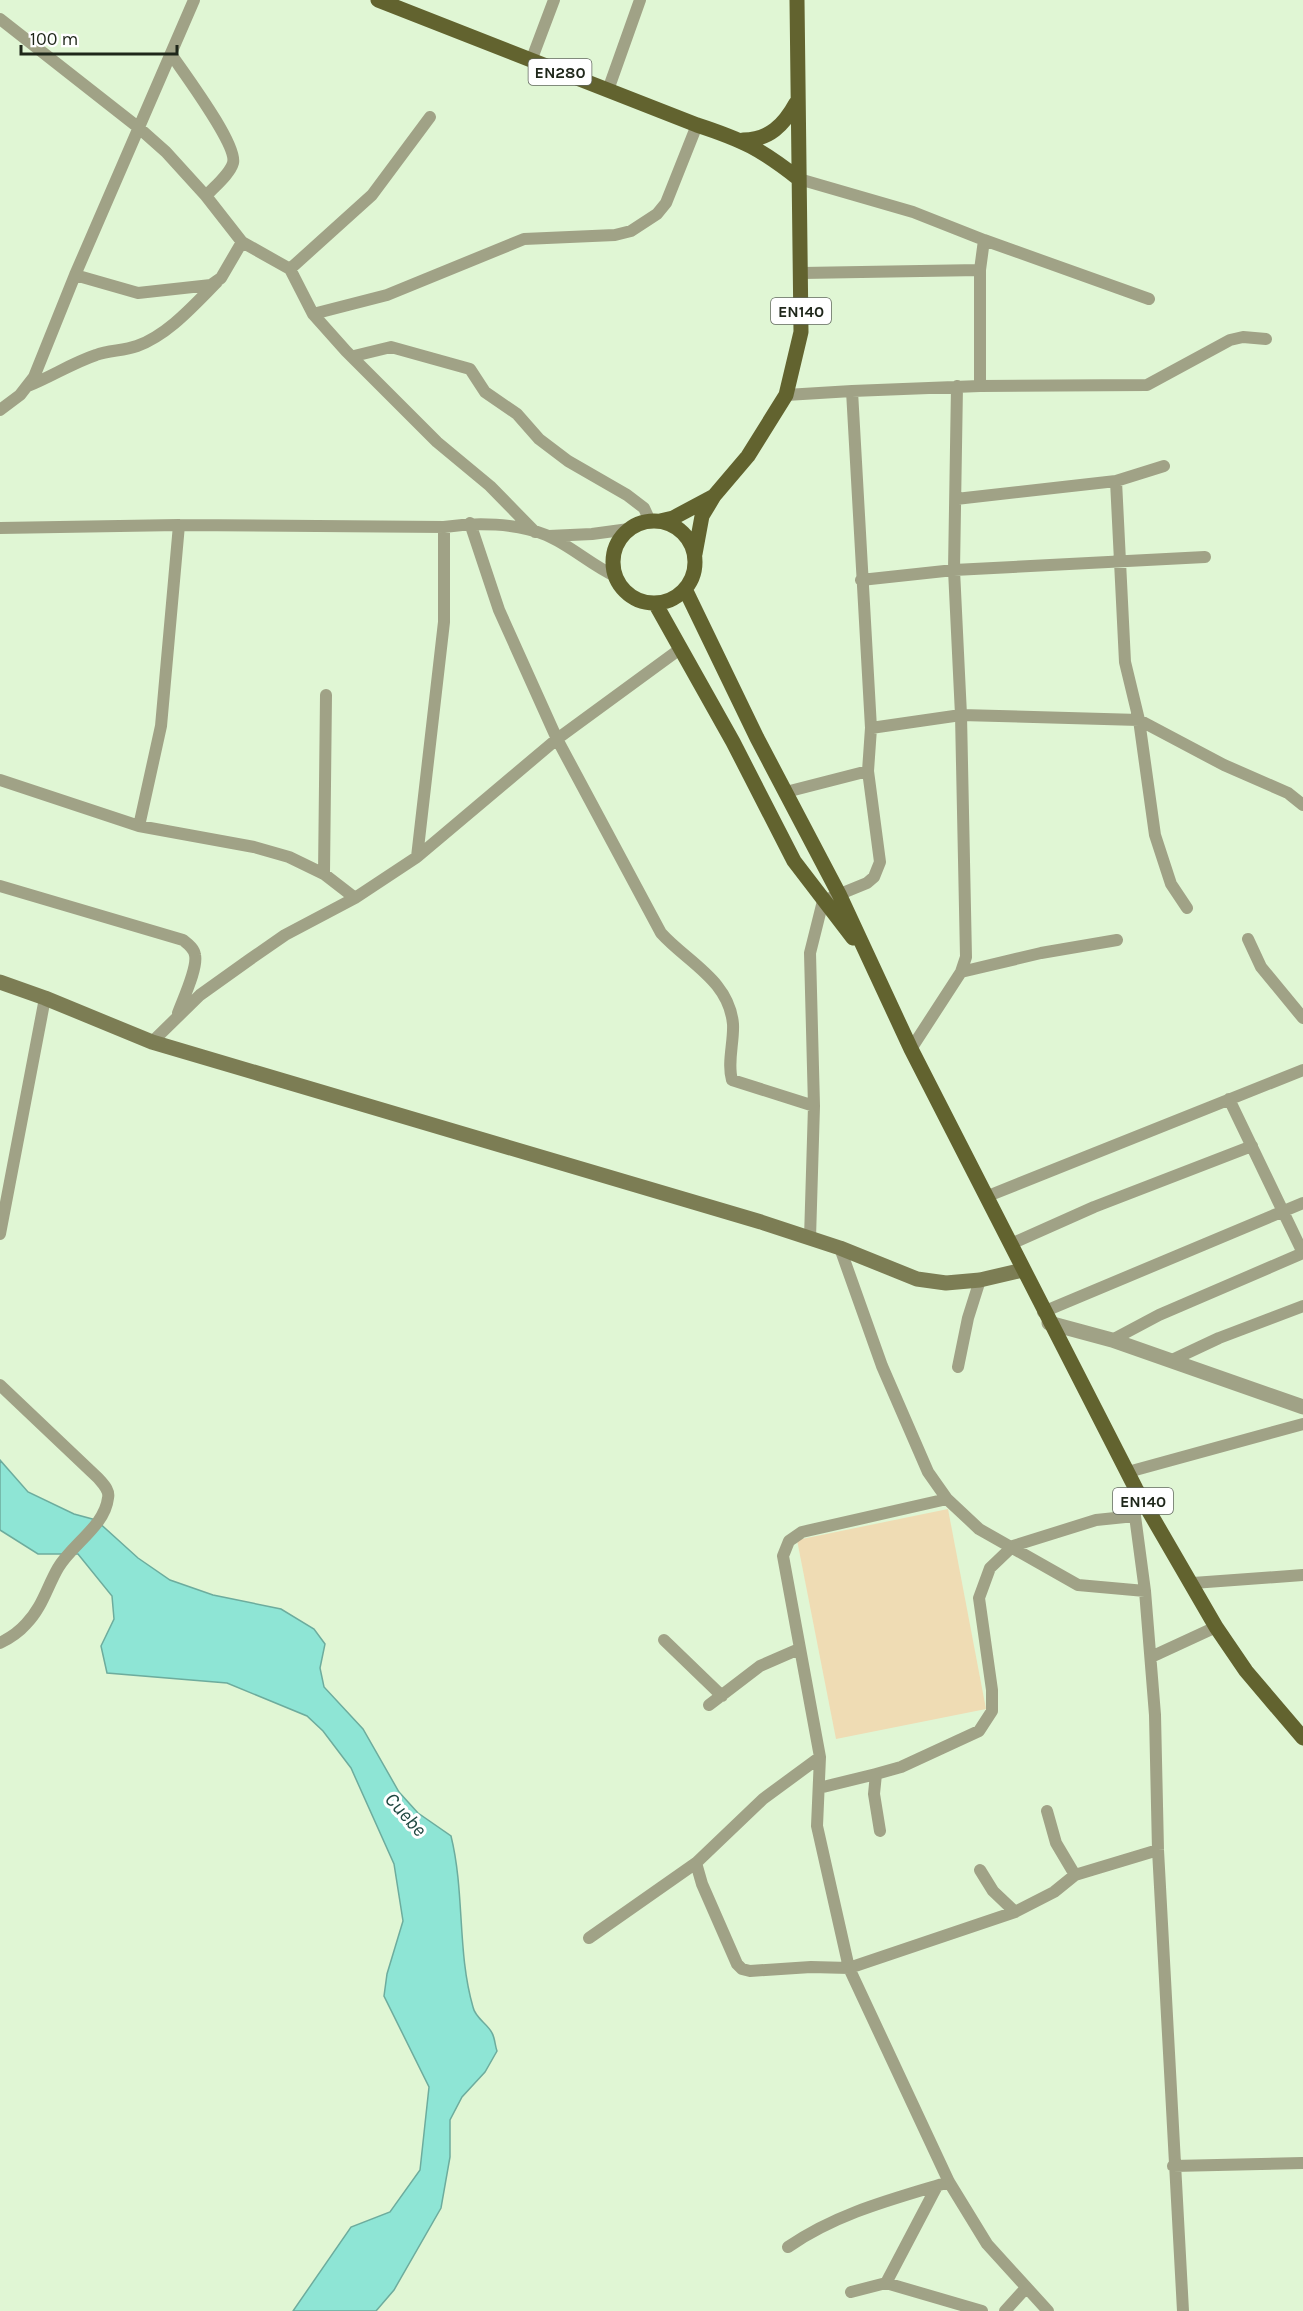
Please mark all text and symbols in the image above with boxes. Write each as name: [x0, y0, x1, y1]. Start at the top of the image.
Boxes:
scale bar: [21, 18, 177, 56]
text: 100 m: [30, 28, 78, 50]
road number: EN280: [528, 59, 592, 85]
road number: EN140: [771, 298, 831, 324]
road number: EN140: [1113, 1488, 1173, 1514]
water label: Cuebe: [380, 1788, 431, 1841]

